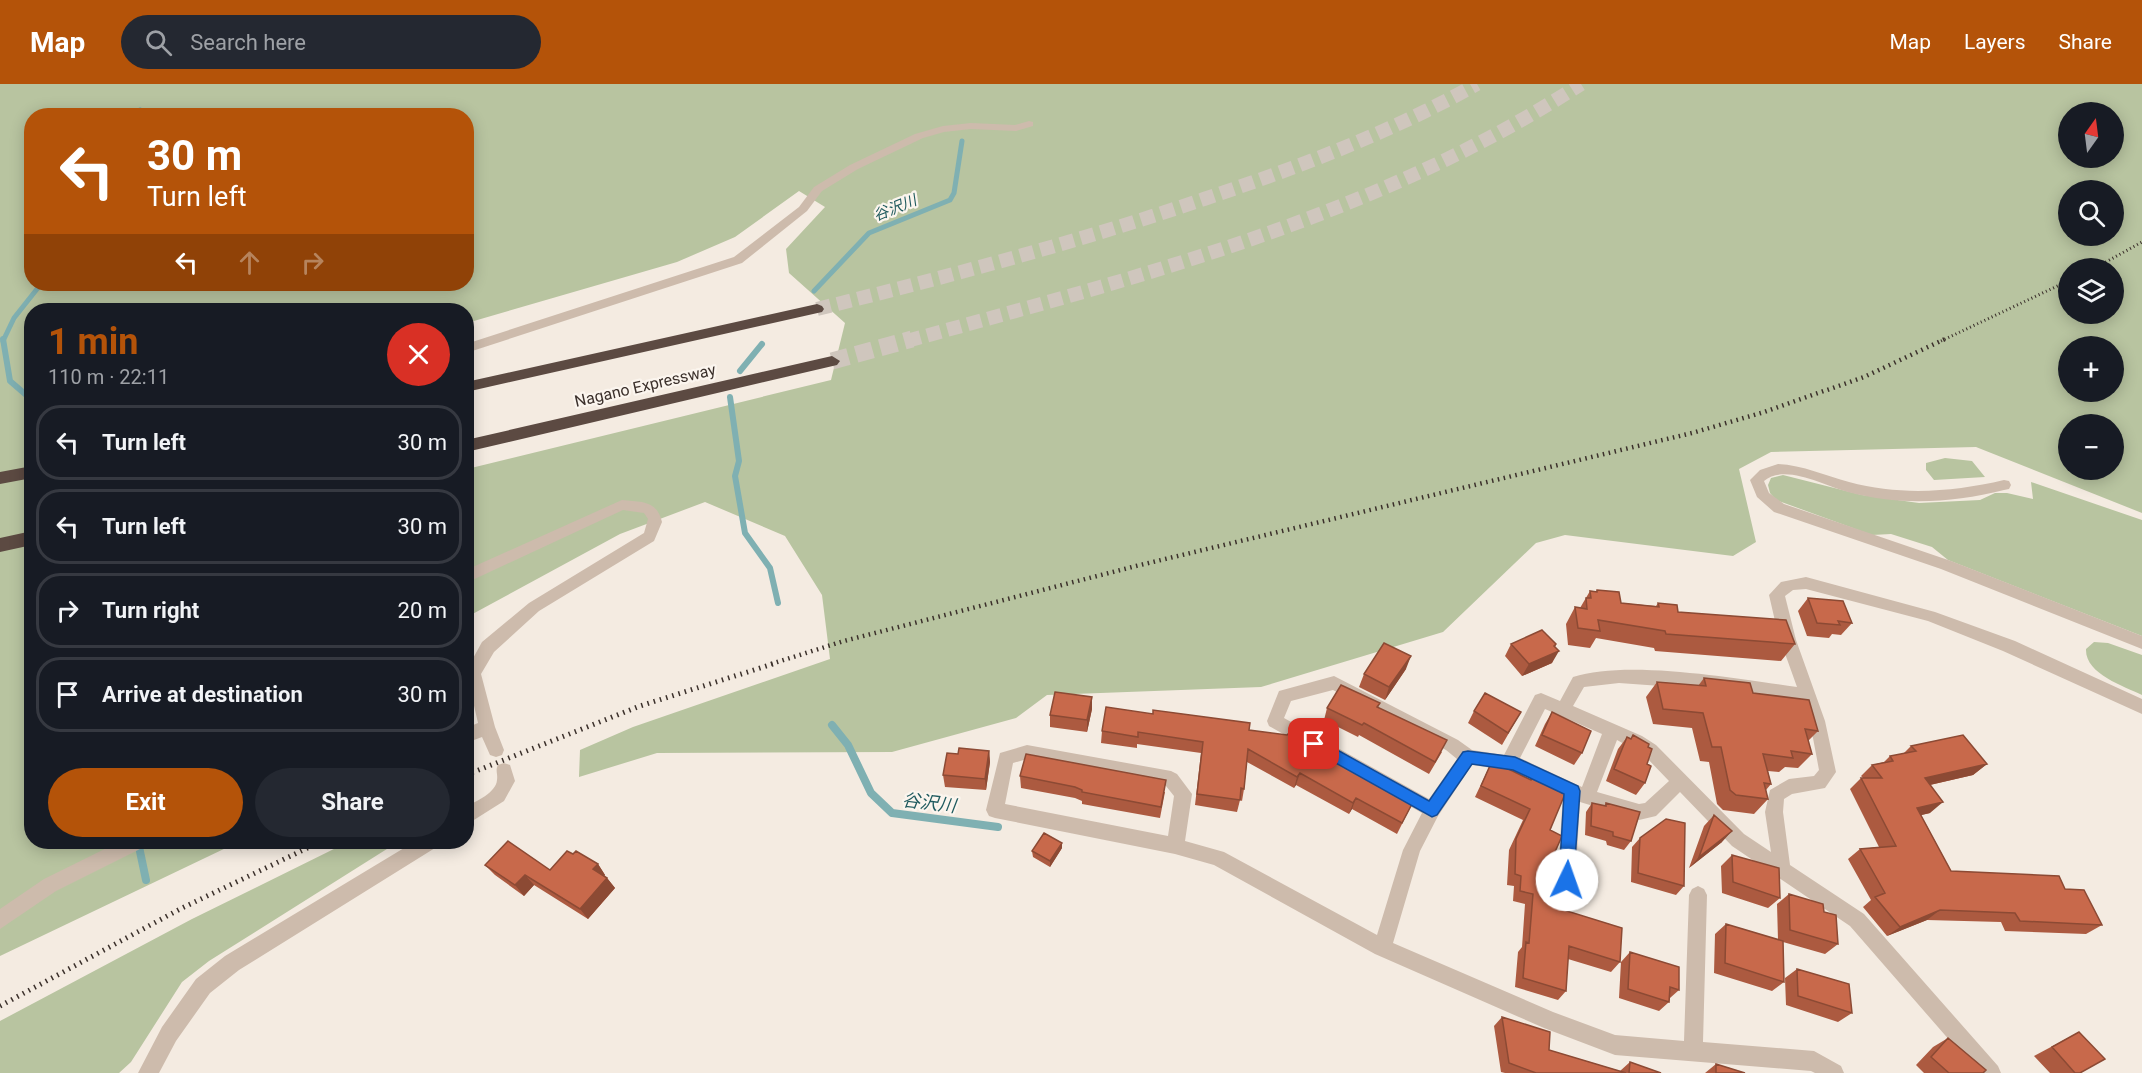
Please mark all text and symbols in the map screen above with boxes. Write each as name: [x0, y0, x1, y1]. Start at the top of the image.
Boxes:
search box: [121, 15, 541, 69]
text: Map: [30, 26, 85, 59]
icon: search: [142, 26, 175, 59]
text: Search here: [190, 30, 306, 55]
text: Map: [1889, 30, 1931, 54]
text: Layers: [1964, 30, 2025, 54]
text: Share: [2058, 30, 2112, 54]
north arrow: [2058, 102, 2124, 168]
map controls: [2058, 102, 2124, 480]
text: 30 m: [147, 131, 242, 180]
icon: left: [48, 132, 126, 210]
button: search: [2058, 180, 2124, 246]
text: Turn left: [147, 181, 247, 213]
water label: 谷沢川: [871, 190, 921, 225]
icon: left: [170, 246, 203, 279]
icon: ahead: [233, 246, 266, 279]
icon: right: [296, 246, 329, 279]
button: layers: [2058, 258, 2124, 324]
text: 1 min: [48, 321, 139, 363]
button: close: [387, 323, 450, 386]
button: +: [2058, 336, 2124, 402]
street label: Nagano Expressway: [573, 360, 718, 411]
text: 110 m · 22:11: [48, 365, 169, 389]
button: −: [2058, 414, 2124, 480]
icon: left: [51, 426, 84, 459]
text: Turn left: [102, 430, 186, 455]
text: 30 m: [398, 430, 447, 455]
icon: left: [51, 510, 84, 543]
text: Turn left: [102, 514, 186, 539]
text: 30 m: [398, 514, 447, 539]
icon: right: [51, 594, 84, 627]
text: Turn right: [102, 598, 199, 623]
text: 20 m: [398, 598, 447, 623]
icon: arrive: [51, 678, 84, 711]
text: Arrive at destination: [102, 682, 303, 707]
text: 30 m: [398, 682, 447, 707]
pin: [1288, 718, 1339, 769]
icon: arrive: [1297, 727, 1330, 760]
button: Exit: [48, 768, 243, 837]
button: Share: [255, 768, 450, 837]
water label: 谷沢川: [901, 789, 959, 816]
position arrow: [1535, 848, 1599, 912]

